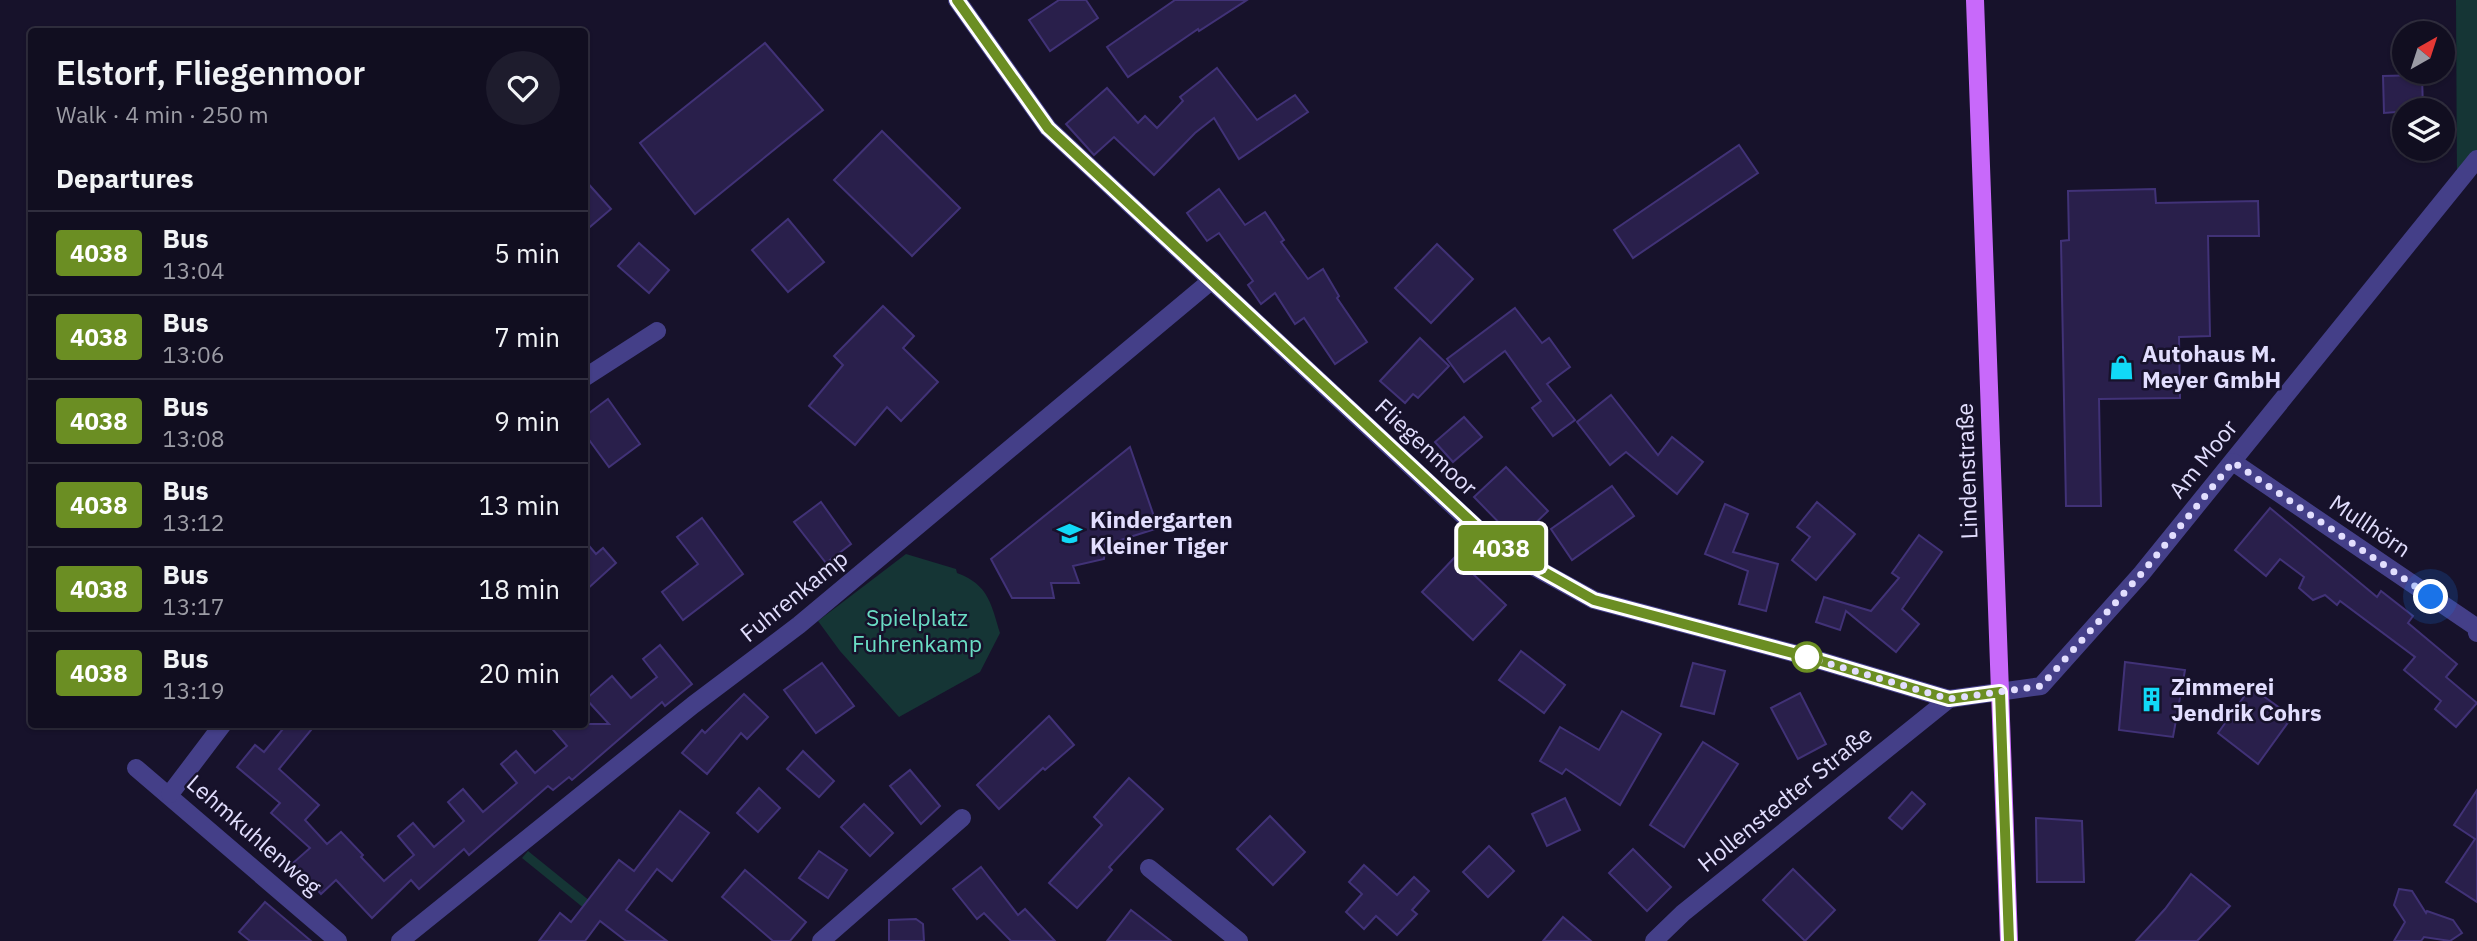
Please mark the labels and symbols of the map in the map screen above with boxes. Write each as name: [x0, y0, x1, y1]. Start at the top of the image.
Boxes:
north arrow: [2392, 21, 2455, 84]
place label: Autohaus M. Meyer GmbH: [2142, 338, 2281, 394]
shop icon: Autohaus M. Meyer GmbH: [2108, 353, 2136, 381]
street label: Fliegenmoor: [1369, 391, 1485, 502]
street label: Lindenstraße: [1949, 402, 1983, 540]
street label: Am Moor: [2161, 412, 2244, 504]
street label: Mullhörn: [2324, 487, 2417, 563]
place label: Kindergarten Kleiner Tiger: [1090, 504, 1233, 560]
school or university icon: Kindergarten Kleiner Tiger: [1056, 519, 1084, 547]
line badge: 4038: [1452, 525, 1550, 571]
street label: Fuhrenkamp: [733, 543, 853, 648]
your location: [2413, 579, 2448, 614]
park label: Spielplatz Fuhrenkamp: [852, 602, 982, 658]
unlabelled marker: [1792, 642, 1822, 672]
place label: Zimmerei Jendrik Cohrs: [2171, 671, 2322, 727]
building icon: Zimmerei Jendrik Cohrs: [2137, 686, 2165, 714]
street label: Hollenstedter Straße: [1691, 719, 1878, 878]
street label: Lehmkuhlenweg: [181, 767, 328, 901]

